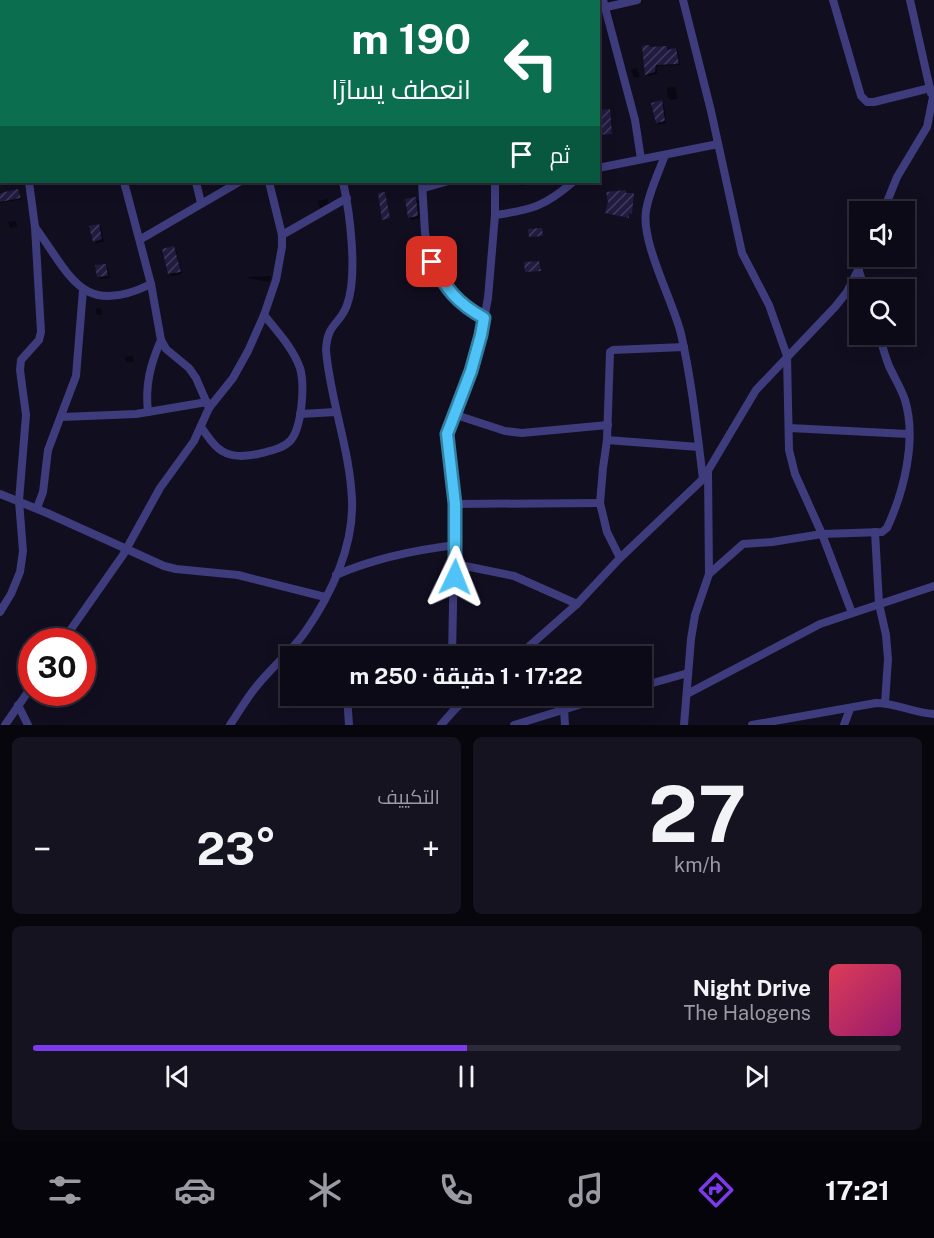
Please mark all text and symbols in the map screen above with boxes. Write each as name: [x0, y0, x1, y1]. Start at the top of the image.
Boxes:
text: 190 m: [351, 14, 471, 63]
icon: left: [492, 24, 570, 102]
text: انعطف يسارًا: [331, 73, 471, 105]
icon: arrive: [505, 138, 538, 171]
text: ثم: [550, 142, 570, 168]
map controls: [849, 201, 915, 345]
button: sound: [849, 201, 915, 267]
pin: [406, 236, 457, 287]
icon: arrive: [415, 245, 448, 278]
button: search: [849, 279, 915, 345]
position arrow: [423, 545, 487, 609]
speed limit sign: 30: [18, 628, 96, 706]
text: 17:22 · 1 دقيقة · 250 m: [350, 663, 582, 689]
text: 27: [648, 768, 747, 860]
text: التكييف: [377, 785, 440, 809]
text: 23°: [197, 822, 276, 875]
text: −: [33, 830, 51, 868]
text: +: [422, 830, 440, 868]
text: km/h: [674, 853, 721, 877]
text: Night Drive: [693, 975, 811, 1001]
text: The Halogens: [683, 1001, 811, 1025]
icon: previous: [161, 1060, 194, 1093]
icon: pause: [450, 1060, 483, 1093]
icon: next: [740, 1060, 773, 1093]
icon: filters: [44, 1169, 86, 1211]
icon: car: [174, 1169, 216, 1211]
icon: climate: [304, 1169, 346, 1211]
icon: phone: [435, 1169, 477, 1211]
icon: music: [565, 1169, 607, 1211]
icon: directions: [695, 1169, 737, 1211]
text: 17:21: [825, 1174, 890, 1206]

